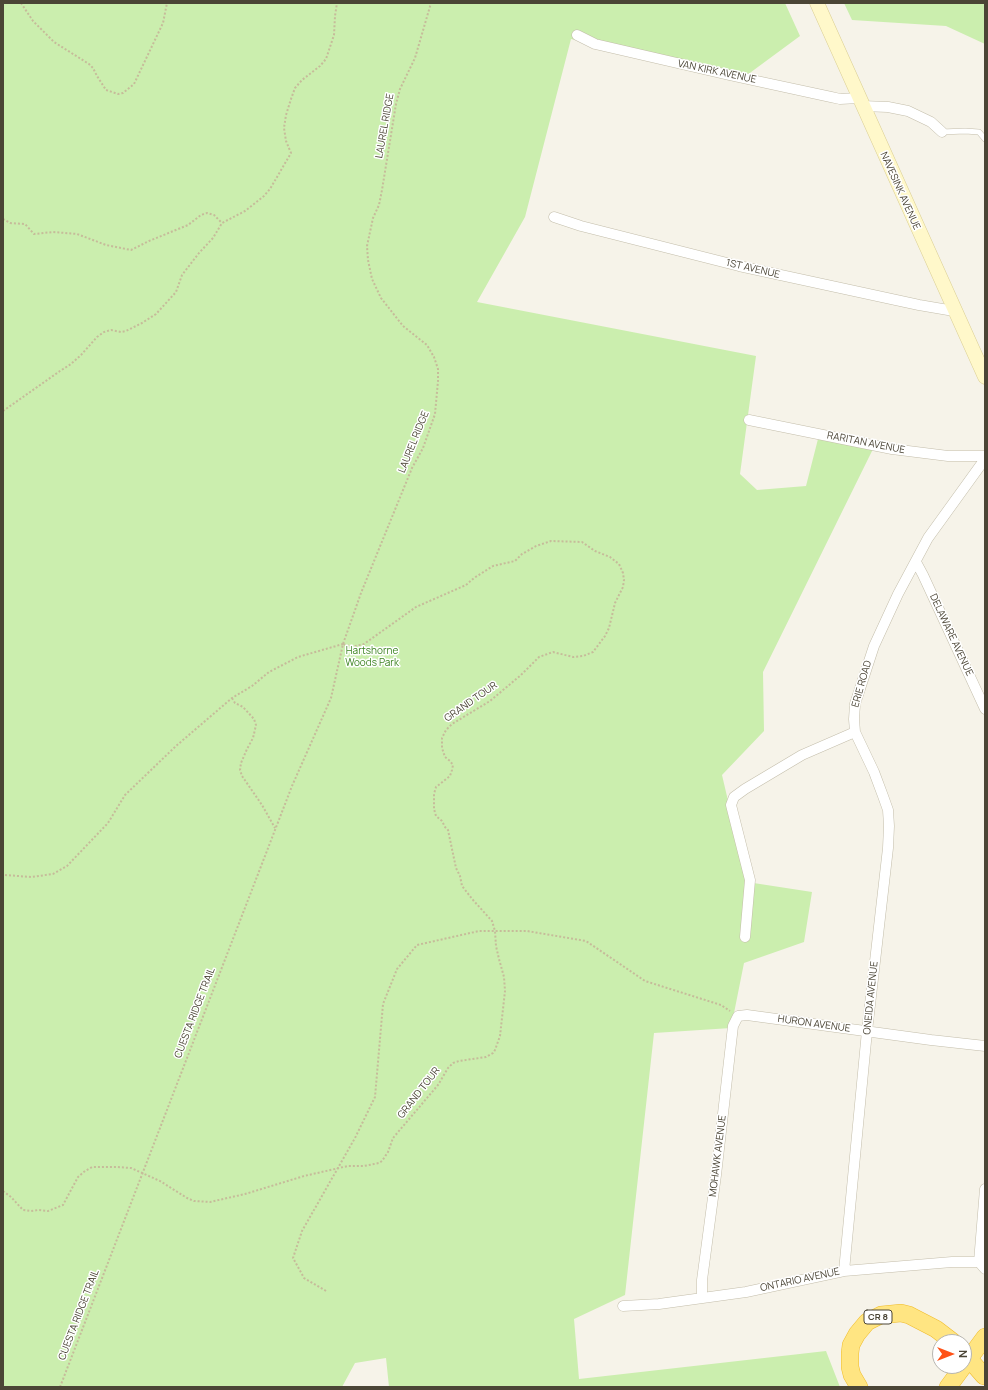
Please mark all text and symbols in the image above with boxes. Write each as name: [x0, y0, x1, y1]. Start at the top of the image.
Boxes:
street label: VAN KIRK AVENUE: [677, 58, 757, 86]
street label: LAUREL RIDGE: [373, 93, 397, 159]
street label: NAVESINK AVENUE: [877, 150, 923, 232]
street label: 1ST AVENUE: [725, 257, 781, 281]
street label: LAUREL RIDGE: [396, 409, 432, 475]
street label: RARITAN AVENUE: [826, 430, 906, 456]
street label: DELAWARE AVENUE: [927, 592, 975, 678]
park label: Hartshorne Woods Park: [345, 645, 399, 668]
street label: ERIE ROAD: [850, 659, 874, 709]
street label: GRAND TOUR: [442, 679, 500, 725]
street label: ONEIDA AVENUE: [861, 961, 881, 1035]
street label: CUESTA RIDGE TRAIL: [172, 966, 218, 1060]
street label: HURON AVENUE: [777, 1013, 851, 1035]
street label: GRAND TOUR: [395, 1065, 443, 1121]
street label: MOHAWK AVENUE: [707, 1114, 729, 1198]
street label: ONTARIO AVENUE: [759, 1266, 841, 1294]
street label: CUESTA RIDGE TRAIL: [56, 1268, 102, 1362]
road number: CR 8: [864, 1310, 892, 1324]
north arrow: [932, 1334, 972, 1374]
text: N: [956, 1350, 971, 1358]

